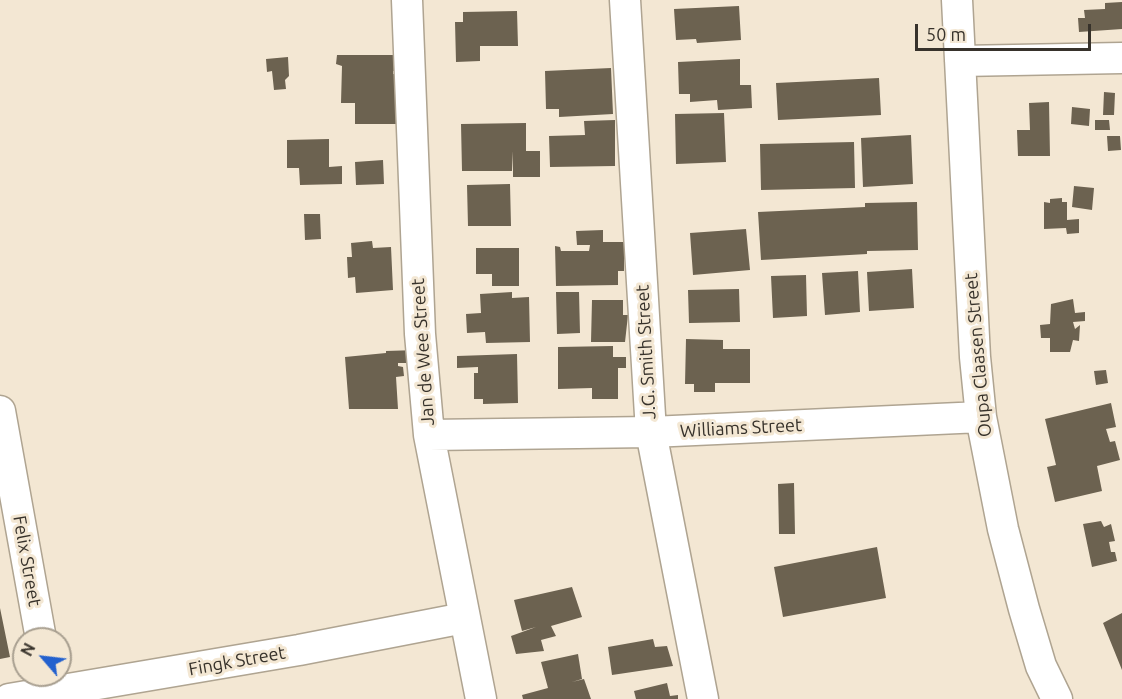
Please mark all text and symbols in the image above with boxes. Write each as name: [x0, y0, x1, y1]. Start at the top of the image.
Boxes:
scale bar: [918, 12, 1094, 50]
text: 50 m: [926, 24, 966, 44]
street label: Oupa Claasen Street: [960, 272, 996, 438]
street label: Jan de Wee Street: [407, 278, 439, 426]
street label: J.G. Smith Street: [632, 284, 660, 420]
street label: Williams Street: [679, 414, 803, 442]
street label: Felix Street: [8, 514, 46, 608]
north arrow: [12, 627, 72, 687]
text: N: [17, 640, 39, 659]
street label: Fingk Street: [187, 642, 287, 680]

